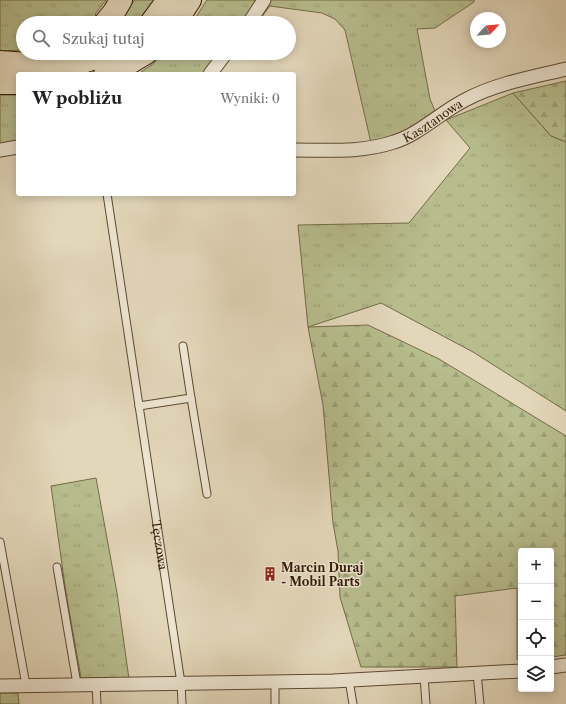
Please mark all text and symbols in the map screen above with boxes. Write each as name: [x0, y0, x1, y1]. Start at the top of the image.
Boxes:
north arrow: [470, 12, 506, 48]
search box: [16, 16, 296, 60]
icon: search: [30, 27, 52, 49]
text: Szukaj tutaj: [62, 29, 144, 48]
text: W pobliżu: [32, 88, 122, 108]
text: Wyniki: 0: [220, 90, 280, 106]
street label: Kasztanowa: [400, 95, 465, 145]
street label: Tęczowa: [149, 519, 171, 572]
map controls: [518, 548, 554, 692]
button: +: [518, 548, 554, 584]
place label: Marcin Duraj - Mobil Parts: [281, 560, 364, 589]
building icon: Marcin Duraj - Mobil Parts: [262, 566, 278, 582]
button: −: [518, 584, 554, 620]
button: locate: [518, 620, 554, 656]
button: layers: [518, 656, 554, 692]

